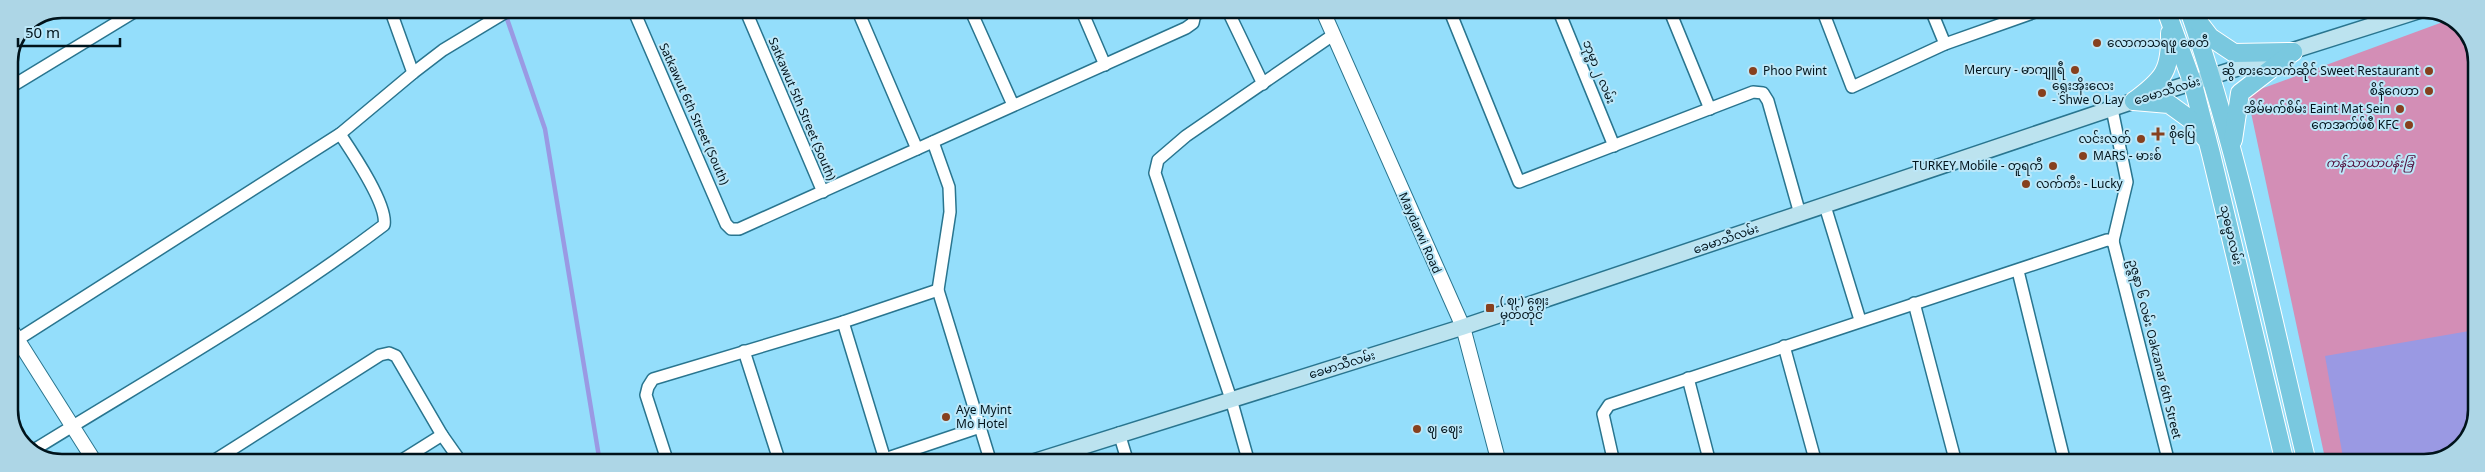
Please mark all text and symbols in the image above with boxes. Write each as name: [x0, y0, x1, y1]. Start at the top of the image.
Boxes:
scale bar: [18, 15, 120, 47]
text: 50 m: [25, 18, 60, 51]
place label: လောကသရဖူ စေတီ: [2107, 31, 2209, 57]
street label: Satkawut 5th Street (South): [759, 34, 843, 186]
street label: ဘုမ္မာ ၂ လမ်း: [1573, 36, 1623, 108]
marker: လောကသရဖူ စေတီ: [2091, 37, 2103, 49]
street label: Satkawut 6th Street (South): [650, 39, 736, 190]
place label: Mercury - မာကျူရီ: [1964, 58, 2066, 84]
place label: Phoo Pwint: [1763, 59, 1828, 85]
place label: ဆွိ စားသောက်ဆိုင် Sweet Restaurant: [2222, 59, 2420, 85]
marker: Mercury - မာကျူရီ: [2069, 64, 2081, 76]
marker: Phoo Pwint: [1747, 65, 1759, 77]
marker: ဆွိ စားသောက်ဆိုင် Sweet Restaurant: [2423, 65, 2435, 77]
street label: ခေမာသီလမ်း: [2131, 70, 2204, 114]
place label: ရွှေးအိုးလေး - Shwe O Lay: [2052, 74, 2125, 114]
place label: စိန်ဂေဟာ: [2370, 79, 2419, 105]
marker: စိန်ဂေဟာ: [2423, 85, 2435, 97]
marker: ရွှေးအိုးလေး - Shwe O Lay: [2036, 87, 2048, 99]
place label: အိမ်မက်စိမ်း Eaint Mat Sein: [2244, 97, 2390, 123]
marker: အိမ်မက်စိမ်း Eaint Mat Sein: [2394, 103, 2406, 115]
place label: ကေအက်ဖ်စီ KFC: [2311, 113, 2399, 139]
marker: ကေအက်ဖ်စီ KFC: [2403, 119, 2415, 131]
place label: စိုပြေ: [2169, 122, 2195, 148]
place label: လင်းလတ်: [2079, 127, 2131, 153]
marker: စိုပြေ: [2151, 127, 2165, 141]
marker: လင်းလတ်: [2135, 133, 2147, 145]
place label: MARS - မားစ်: [2093, 144, 2162, 170]
marker: MARS - မားစ်: [2077, 150, 2089, 162]
park label: ကန်သာယာပန်းခြံ: [2326, 151, 2416, 177]
place label: TURKEY Mobile - တူရကီ: [1912, 154, 2043, 180]
marker: TURKEY Mobile - တူရကီ: [2047, 160, 2059, 172]
place label: လက်ကီး - Lucky: [2036, 172, 2124, 198]
marker: လက်ကီး - Lucky: [2020, 178, 2032, 190]
street label: Maydarwi Road: [1389, 188, 1449, 279]
street label: သုဓမ္မာလမ်း: [2211, 203, 2250, 268]
street label: ခေမာသီလမ်း: [1690, 217, 1763, 263]
street label: ဥဇ္ဇနာ ၆ လမ်း Oakzanar 6th Street: [2119, 257, 2189, 443]
place label: ( ဈ ) ဈေး မှတ်တိုင်: [1500, 289, 1549, 329]
marker: ( ဈ ) ဈေး မှတ်တိုင်: [1484, 302, 1496, 314]
street label: ခေမာသီလမ်း: [1306, 344, 1379, 388]
place label: Aye Myint Mo Hotel: [956, 398, 1012, 438]
marker: Aye Myint Mo Hotel: [940, 411, 952, 423]
place label: ဈ ဈေး: [1427, 417, 1463, 443]
marker: ဈ ဈေး: [1411, 423, 1423, 435]

